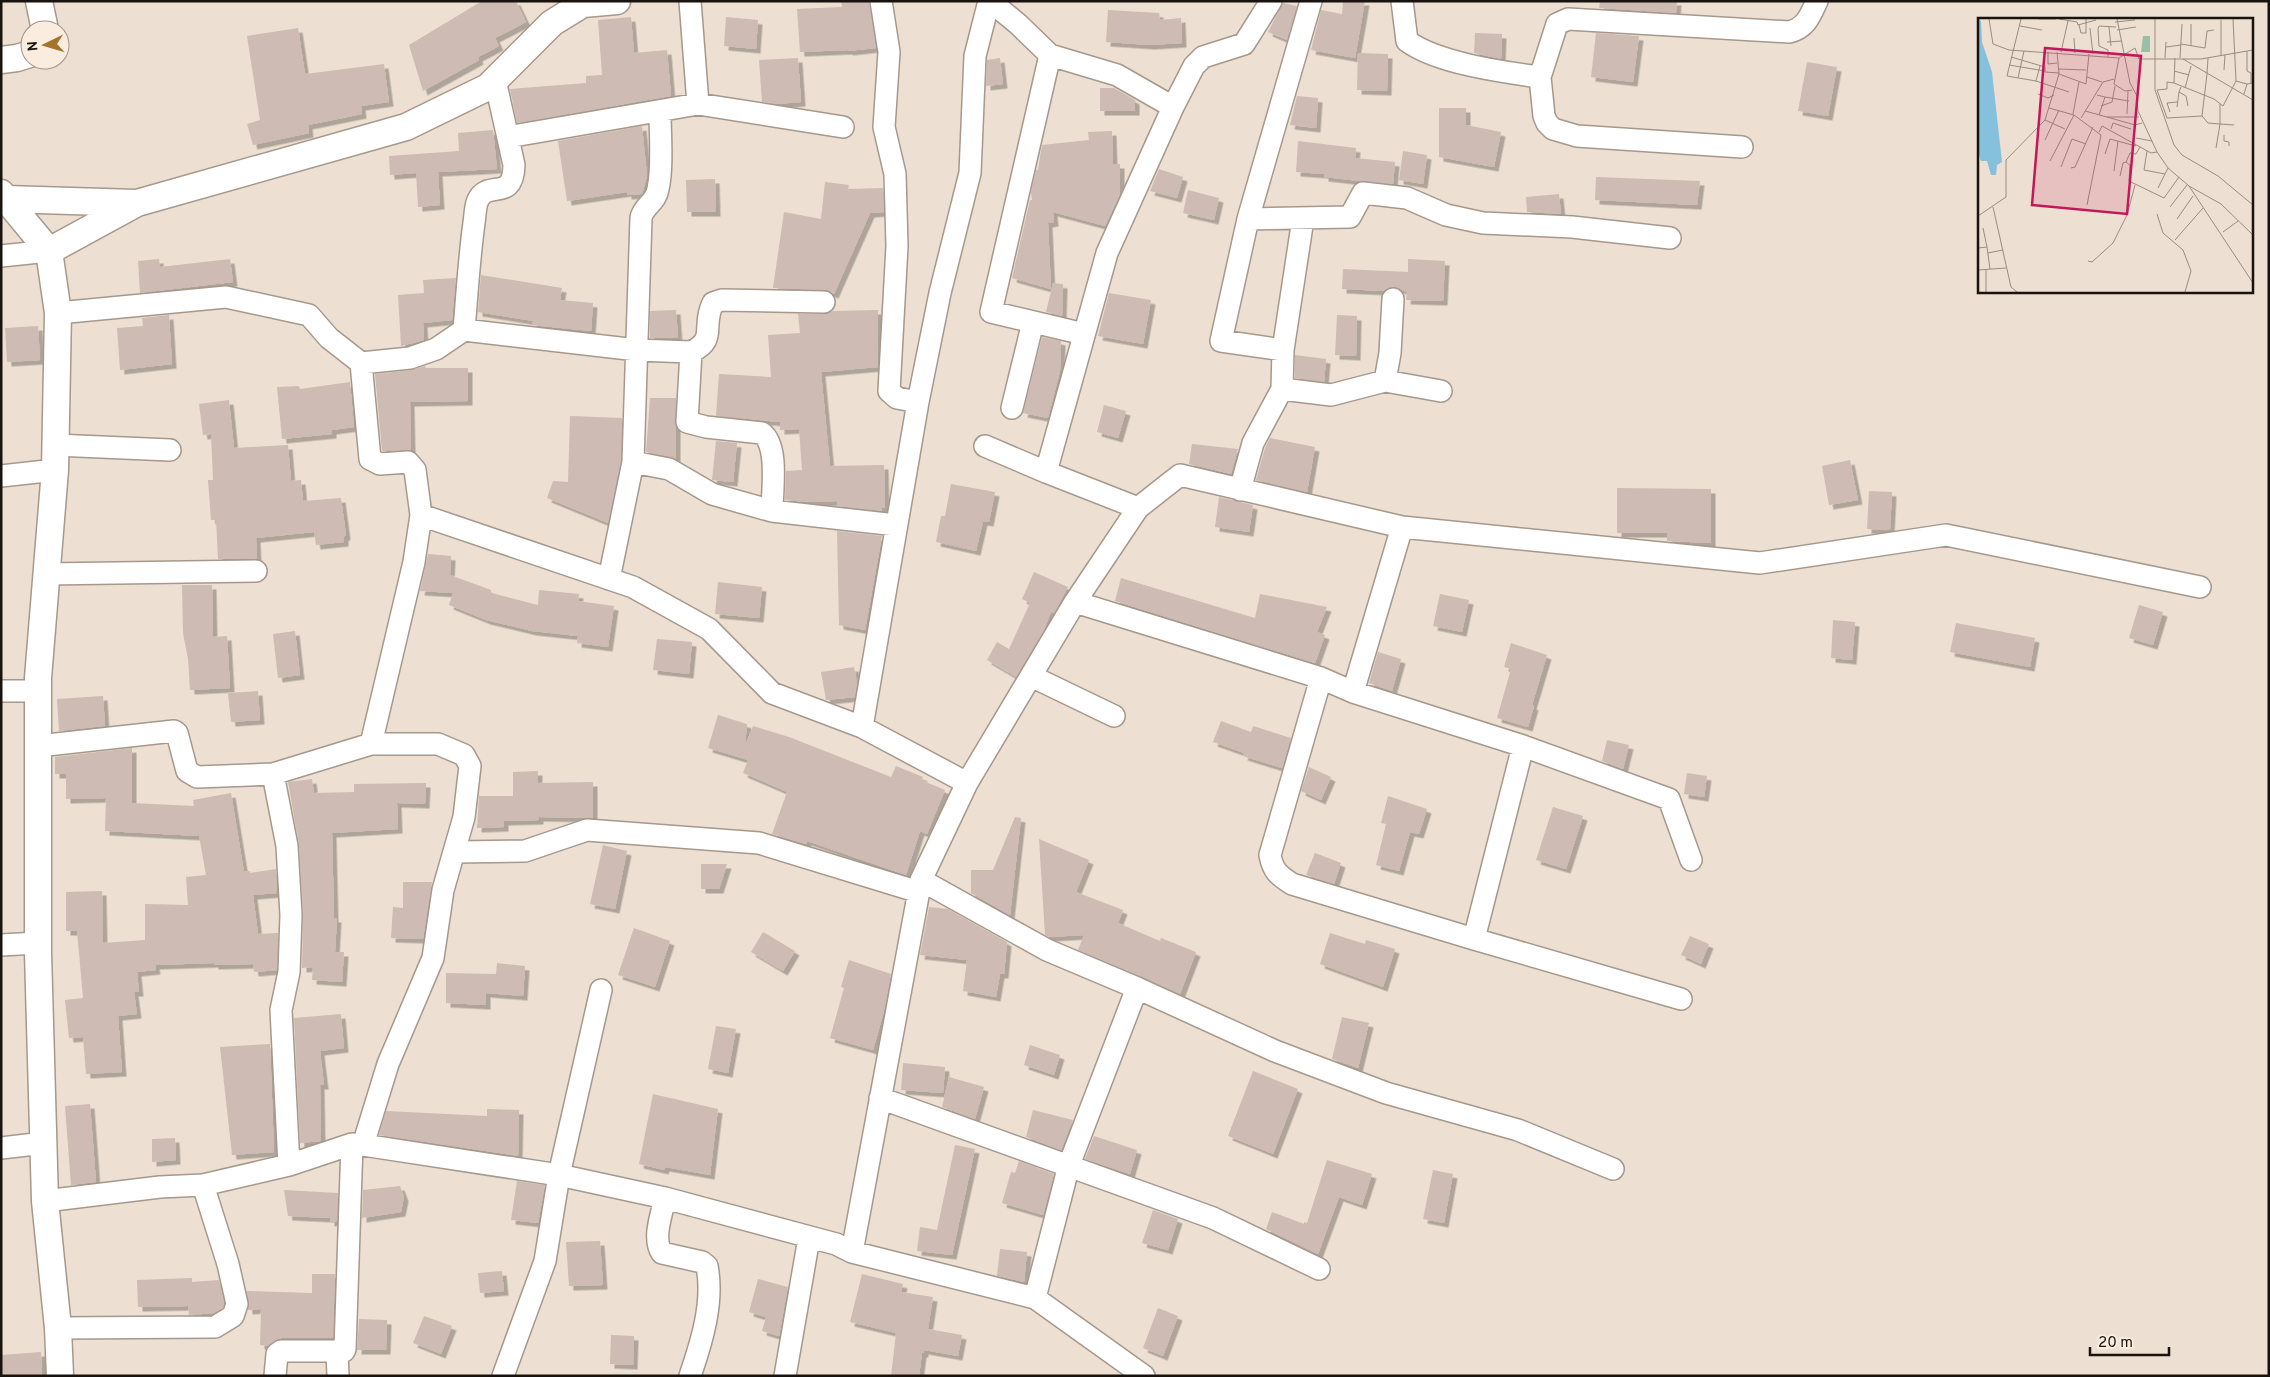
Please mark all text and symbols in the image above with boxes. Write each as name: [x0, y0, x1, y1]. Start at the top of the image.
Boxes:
inset map: [1978, 18, 2252, 292]
north arrow: [20, 20, 70, 70]
text: N: [25, 40, 42, 52]
scale bar: [2090, 1324, 2169, 1356]
text: 20 m: [2098, 1334, 2133, 1353]

